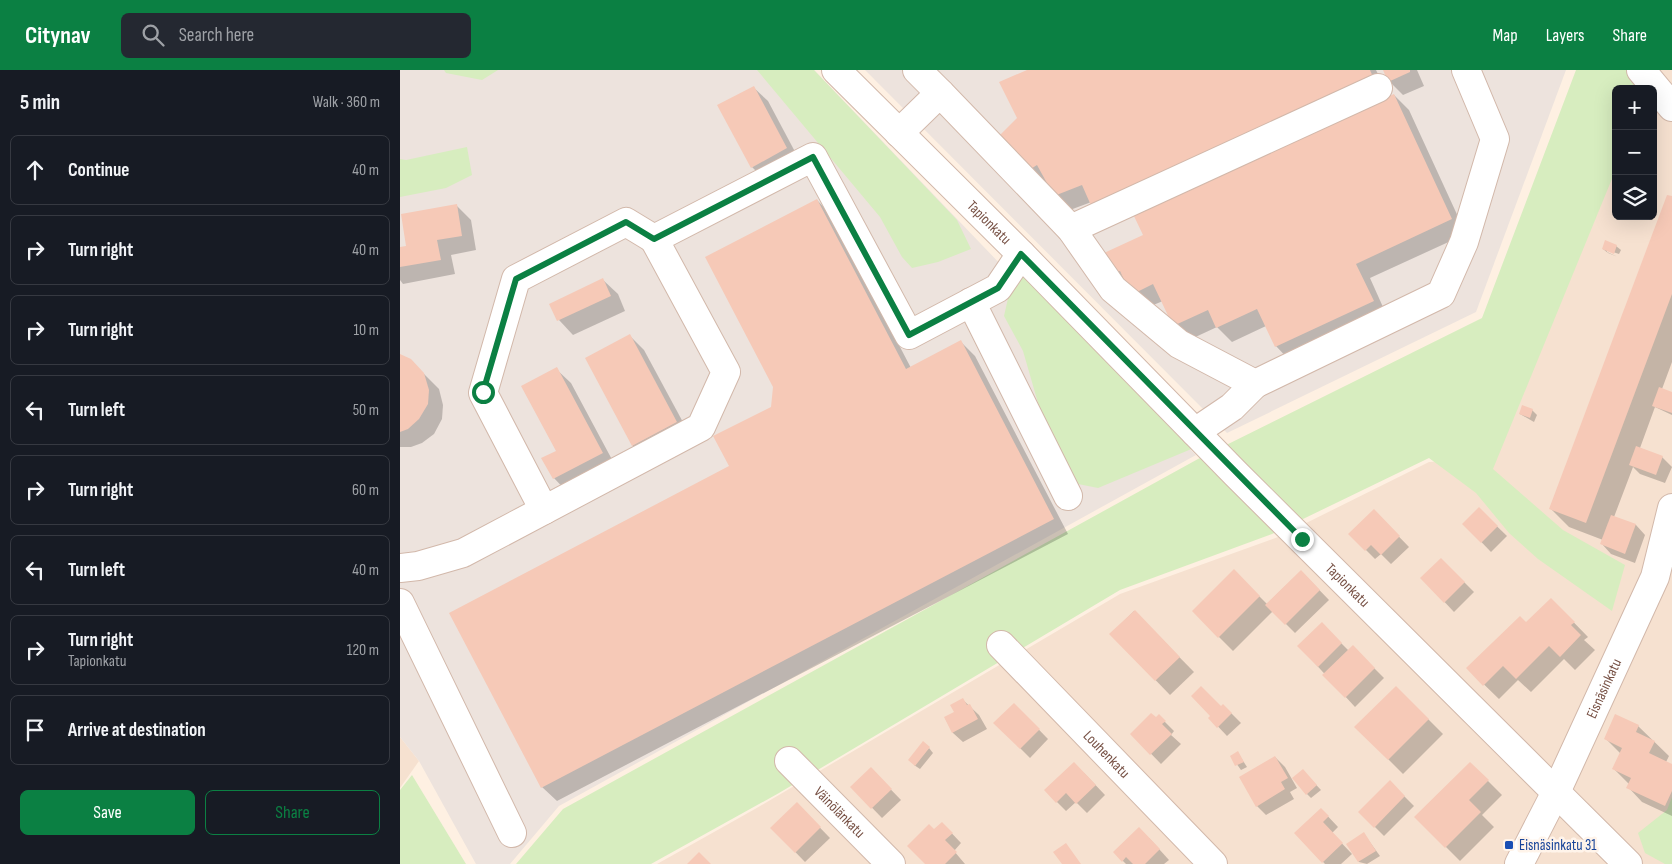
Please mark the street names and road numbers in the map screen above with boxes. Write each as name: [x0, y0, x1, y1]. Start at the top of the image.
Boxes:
street label: Tapionkatu: [963, 197, 1015, 249]
street label: Tapionkatu: [1321, 559, 1373, 612]
street label: Eisnäsinkatu: [1582, 656, 1626, 721]
street label: Louhenkatu: [1079, 727, 1134, 782]
street label: Väinölänkatu: [810, 783, 869, 842]

